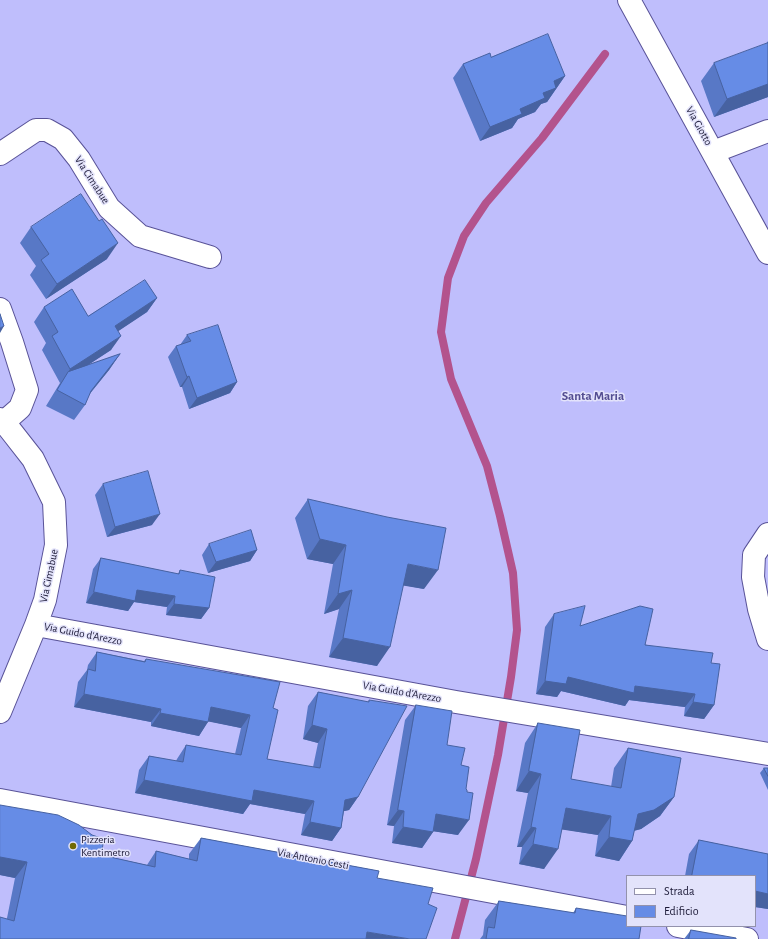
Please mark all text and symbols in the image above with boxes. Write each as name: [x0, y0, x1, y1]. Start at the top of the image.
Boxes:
street label: Via Giotto: [683, 104, 715, 148]
street label: Via Cimabue: [72, 154, 112, 206]
district label: Santa Maria: [562, 388, 624, 404]
street label: Via Cimabue: [37, 548, 61, 604]
street label: Via Guido d'Arezzo: [43, 620, 123, 648]
street label: Via Guido d'Arezzo: [362, 679, 442, 705]
place label: Pizzeria Kentimetro: [81, 833, 130, 859]
marker: Pizzeria Kentimetro: [68, 841, 78, 851]
street label: Via Antonio Cesti: [276, 846, 350, 872]
legend: [626, 875, 756, 927]
text: Strada: [664, 885, 695, 897]
text: Edificio: [664, 905, 699, 917]

